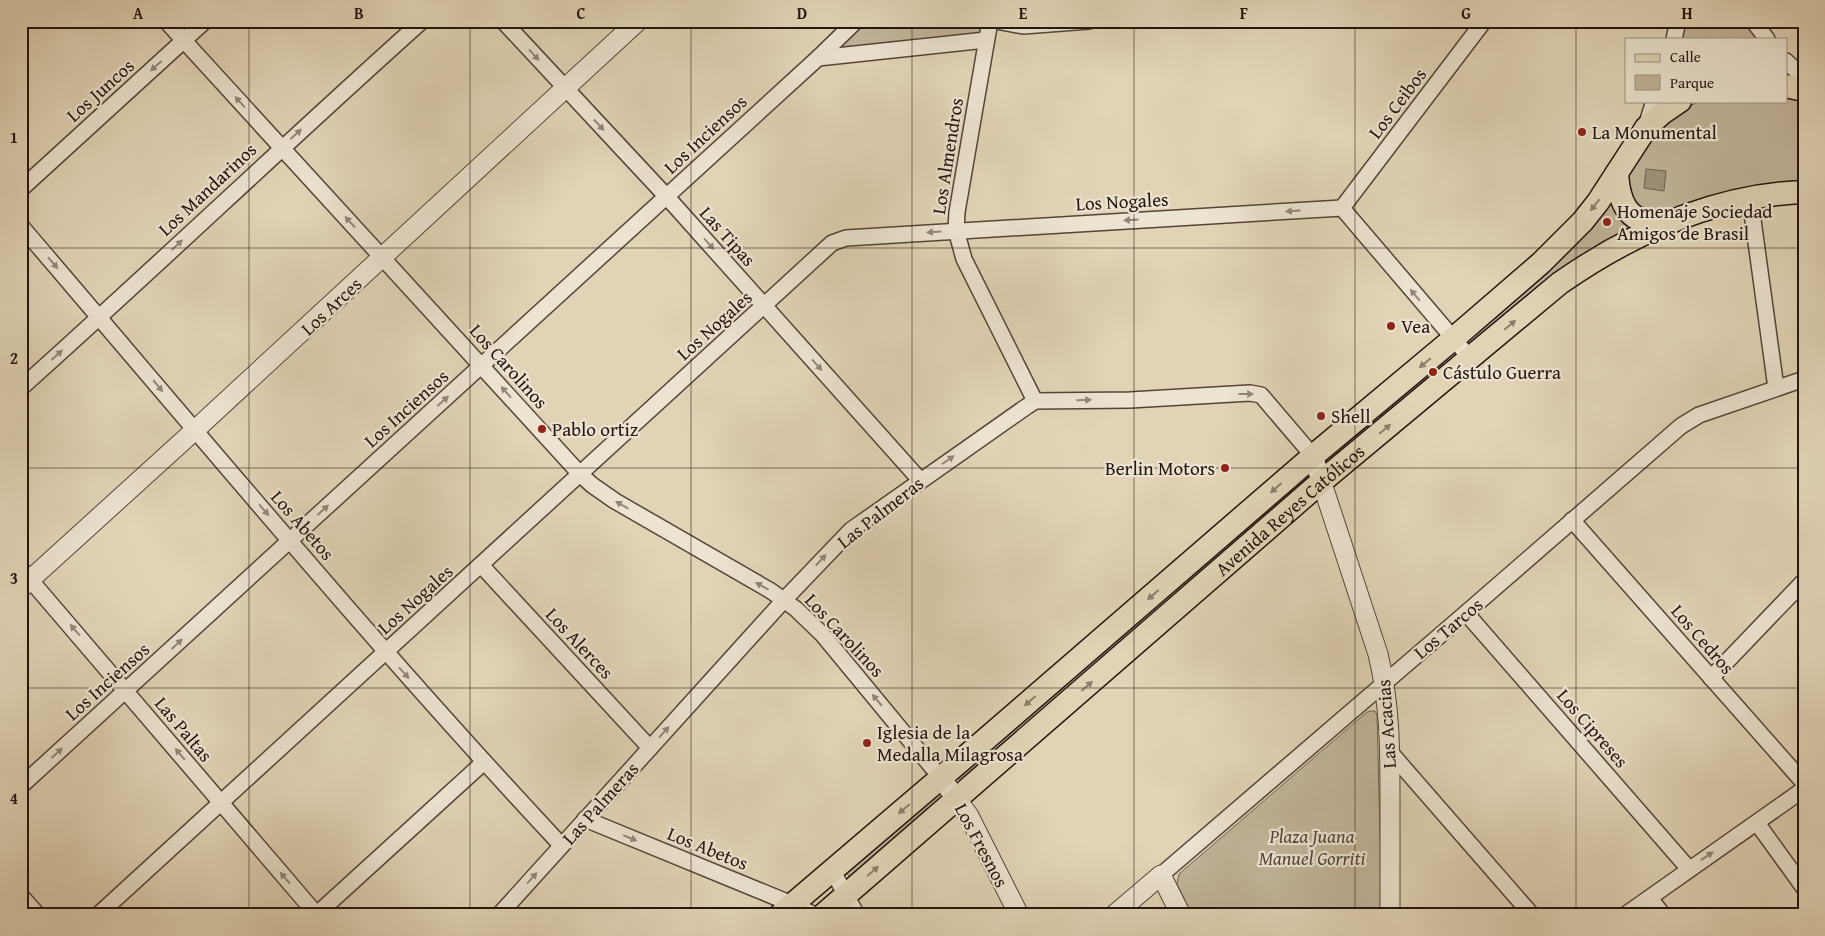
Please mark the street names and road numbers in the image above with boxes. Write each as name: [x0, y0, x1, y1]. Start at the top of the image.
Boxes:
street label: Los Juncos: [60, 52, 140, 128]
street label: Los Ceibos: [1361, 62, 1433, 144]
street label: Los Inciensos: [657, 88, 753, 180]
street label: Los Almendros: [924, 96, 970, 216]
street label: Los Mandarinos: [151, 136, 263, 242]
street label: Los Nogales: [1075, 185, 1169, 217]
street label: Las Tipas: [693, 200, 763, 272]
street label: Los Arces: [294, 270, 368, 342]
street label: Los Nogales: [670, 283, 758, 367]
street label: Los Carolinos: [463, 317, 555, 415]
street label: Los Inciensos: [357, 362, 455, 454]
street label: Avenida Reyes Católicos: [1209, 437, 1371, 582]
street label: Las Palmeras: [831, 469, 929, 555]
street label: Los Abetos: [265, 484, 341, 566]
street label: Los Nogales: [371, 557, 459, 641]
street label: Los Carolinos: [799, 587, 891, 683]
street label: Los Tarcos: [1407, 591, 1489, 665]
street label: Los Cedros: [1665, 598, 1741, 680]
street label: Los Alerces: [539, 601, 621, 685]
street label: Los Inciensos: [58, 635, 156, 727]
street label: Las Acacias: [1369, 679, 1403, 769]
street label: Los Cipreses: [1551, 682, 1635, 774]
street label: Las Paltas: [148, 690, 220, 768]
street label: Las Palmeras: [555, 755, 645, 851]
street label: Los Fresnos: [948, 798, 1016, 892]
street label: Los Abetos: [663, 819, 753, 877]

